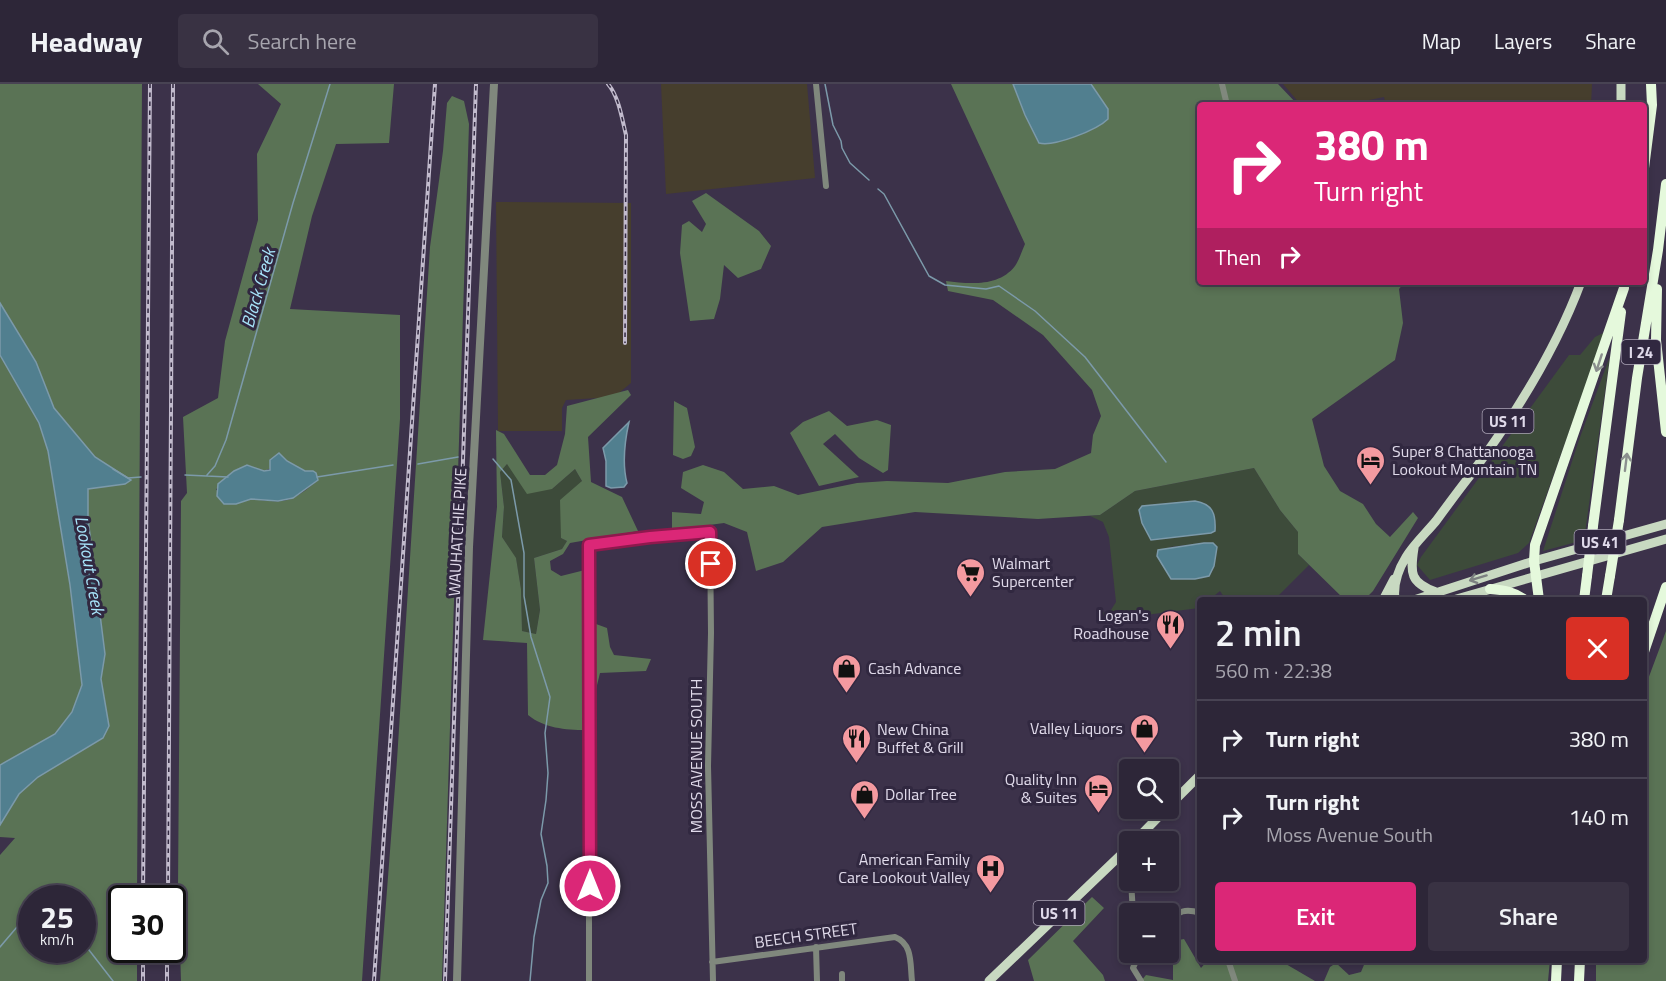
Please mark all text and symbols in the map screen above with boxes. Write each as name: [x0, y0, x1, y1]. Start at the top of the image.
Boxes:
search box: [178, 14, 598, 68]
text: Headway: [30, 20, 142, 63]
text: Search here: [247, 24, 357, 58]
icon: search: [199, 25, 232, 58]
text: Map: [1422, 25, 1461, 57]
text: Layers: [1494, 25, 1552, 57]
text: Share: [1585, 25, 1636, 57]
text: 380 m: [1314, 112, 1429, 176]
icon: right: [1215, 126, 1293, 204]
text: Turn right: [1314, 170, 1423, 211]
text: Then: [1215, 240, 1261, 274]
icon: right: [1273, 240, 1306, 273]
water label: Black Creek: [234, 243, 283, 331]
road number: I 24: [1622, 340, 1660, 364]
one-way arrow: [1593, 353, 1604, 372]
road number: US 11: [1482, 409, 1534, 433]
place label: Super 8 Chattanooga Lookout Mountain TN: [1392, 439, 1537, 481]
hotel icon: Super 8 Chattanooga Lookout Mountain TN: [1355, 444, 1387, 486]
one-way arrow: [1621, 453, 1632, 473]
street label: WAUHATCHIE PIKE: [442, 467, 472, 597]
water label: Lookout Creek: [68, 514, 112, 618]
road number: US 41: [1574, 530, 1626, 554]
pin: [685, 538, 736, 589]
icon: arrive: [694, 547, 727, 580]
place label: Walmart Supercenter: [992, 551, 1074, 593]
supermarket icon: Walmart Supercenter: [955, 556, 987, 598]
one-way arrow: [1469, 574, 1488, 585]
place label: Logan's Roadhouse: [1073, 603, 1149, 645]
text: 2 min: [1215, 605, 1302, 660]
restaurant icon: Logan's Roadhouse: [1154, 608, 1186, 650]
button: close: [1566, 617, 1629, 680]
shop icon: Cash Advance: [831, 652, 863, 694]
text: 560 m · 22:38: [1215, 655, 1332, 686]
place label: Cash Advance: [868, 656, 961, 680]
street label: MOSS AVENUE SOUTH: [684, 679, 708, 833]
shop icon: Valley Liquors: [1128, 712, 1160, 754]
place label: Valley Liquors: [1030, 716, 1123, 740]
place label: New China Buffet & Grill: [877, 717, 964, 759]
restaurant icon: New China Buffet & Grill: [840, 722, 872, 764]
text: Turn right: [1266, 722, 1360, 756]
text: 380 m: [1569, 722, 1629, 756]
icon: right: [1215, 723, 1248, 756]
map controls: [1119, 759, 1179, 963]
button: search: [1119, 759, 1179, 819]
place label: Quality Inn & Suites: [1005, 767, 1077, 809]
hotel icon: Quality Inn & Suites: [1082, 772, 1114, 814]
shop icon: Dollar Tree: [848, 778, 880, 820]
place label: Dollar Tree: [885, 782, 957, 806]
text: Turn right: [1266, 785, 1360, 819]
text: 140 m: [1569, 800, 1629, 834]
icon: right: [1215, 801, 1248, 834]
text: Moss Avenue South: [1266, 819, 1433, 850]
button: +: [1119, 831, 1179, 891]
place label: American Family Care Lookout Valley: [838, 847, 970, 889]
hospital icon: American Family Care Lookout Valley: [975, 852, 1007, 894]
position arrow: [558, 854, 622, 918]
button: Exit: [1215, 882, 1416, 951]
button: Share: [1428, 882, 1629, 951]
speed limit sign: 30: [108, 885, 186, 963]
text: 25: [40, 894, 74, 940]
road number: US 11: [1034, 901, 1084, 925]
button: −: [1119, 903, 1179, 963]
street label: BEECH STREET: [753, 916, 859, 954]
text: km/h: [40, 928, 74, 951]

